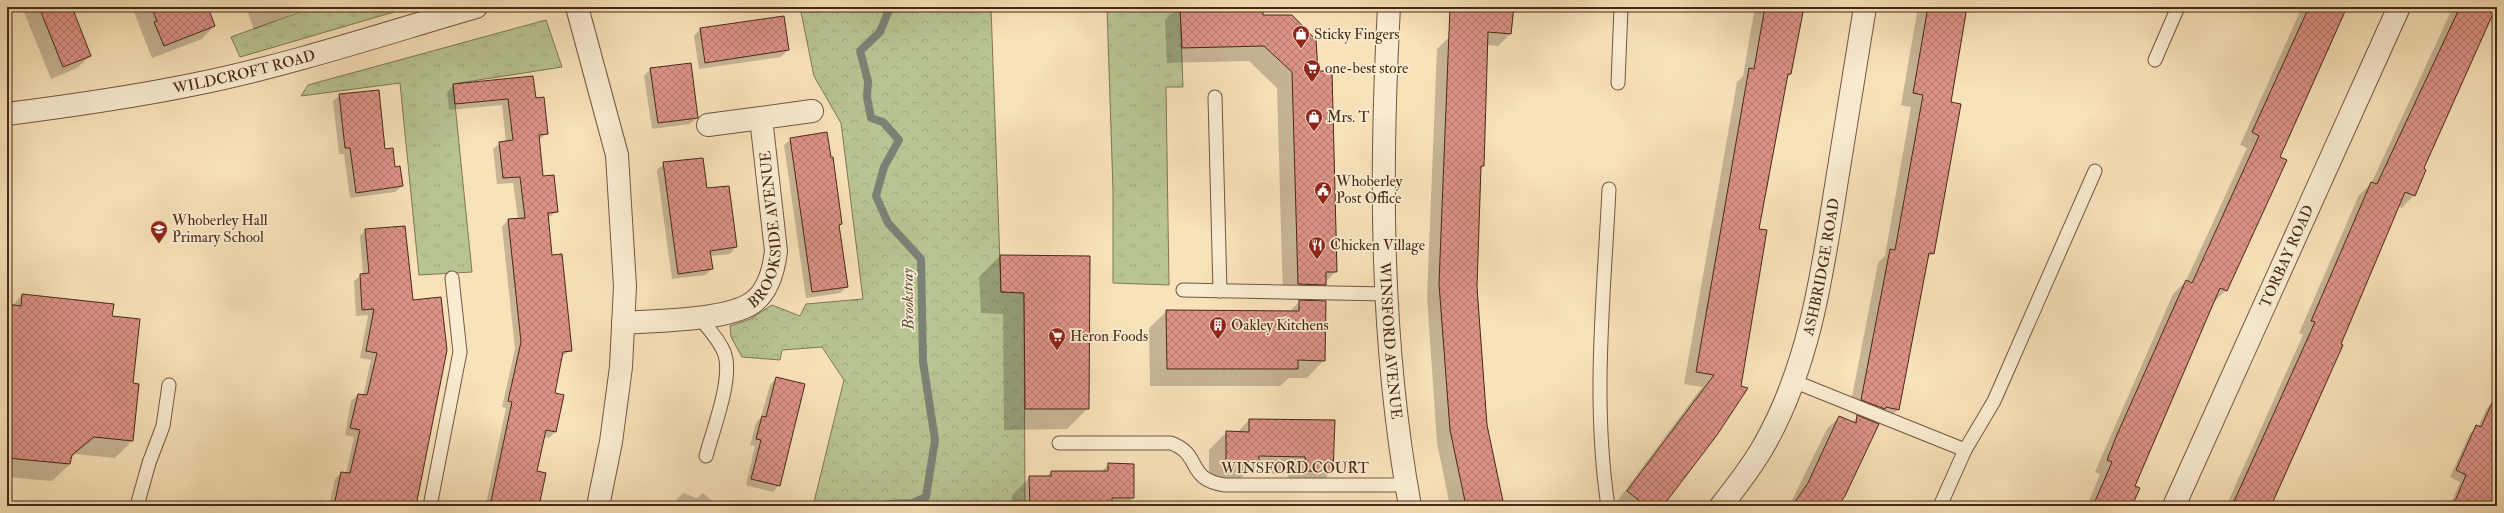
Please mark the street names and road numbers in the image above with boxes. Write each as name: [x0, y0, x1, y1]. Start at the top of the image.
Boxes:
street label: WILDCROFT ROAD: [170, 46, 318, 99]
street label: BROOKSIDE AVENUE: [744, 150, 786, 313]
street label: ASHBRIDGE ROAD: [1799, 197, 1844, 339]
street label: TORBAY ROAD: [2256, 202, 2318, 311]
street label: WINSFORD AVENUE: [1375, 261, 1406, 421]
street label: WINSFORD COURT: [1220, 459, 1369, 478]

